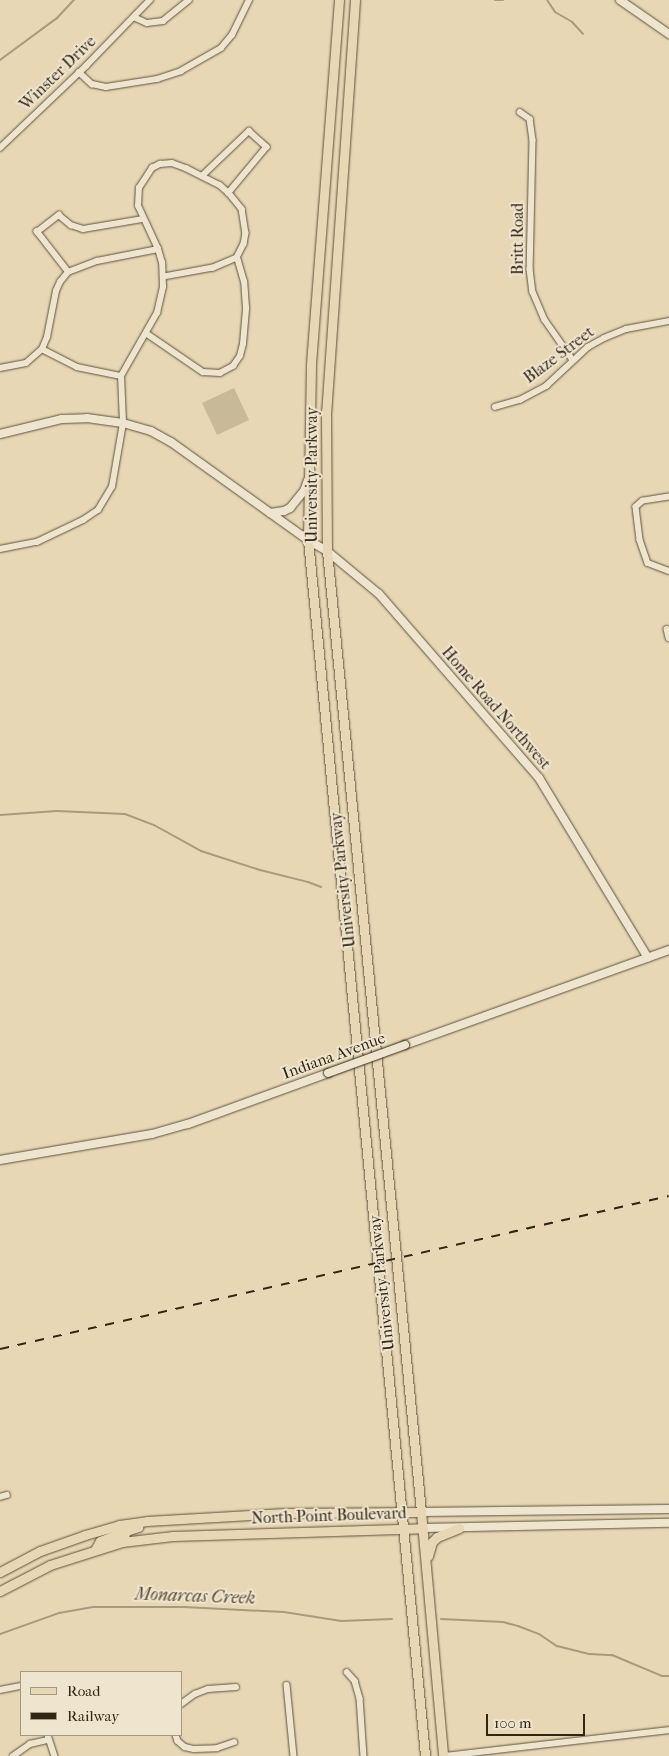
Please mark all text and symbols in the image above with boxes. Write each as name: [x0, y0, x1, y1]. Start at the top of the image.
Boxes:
street label: Winster Drive: [16, 32, 100, 114]
street label: Britt Road: [508, 203, 528, 275]
street label: Blaze Street: [520, 322, 598, 388]
street label: University Parkway: [302, 407, 322, 543]
street label: Home Road Northwest: [437, 643, 555, 773]
street label: University Parkway: [326, 811, 360, 949]
street label: Indiana Avenue: [280, 1029, 388, 1083]
street label: University Parkway: [365, 1214, 399, 1352]
street label: North Point Boulevard: [251, 1504, 407, 1528]
water label: Monarcas Creek: [134, 1584, 256, 1610]
legend: [20, 1671, 182, 1736]
text: Road: [67, 1682, 100, 1700]
scale bar: [489, 1704, 588, 1736]
text: Railway: [67, 1707, 119, 1725]
text: 100 m: [494, 1714, 532, 1732]

